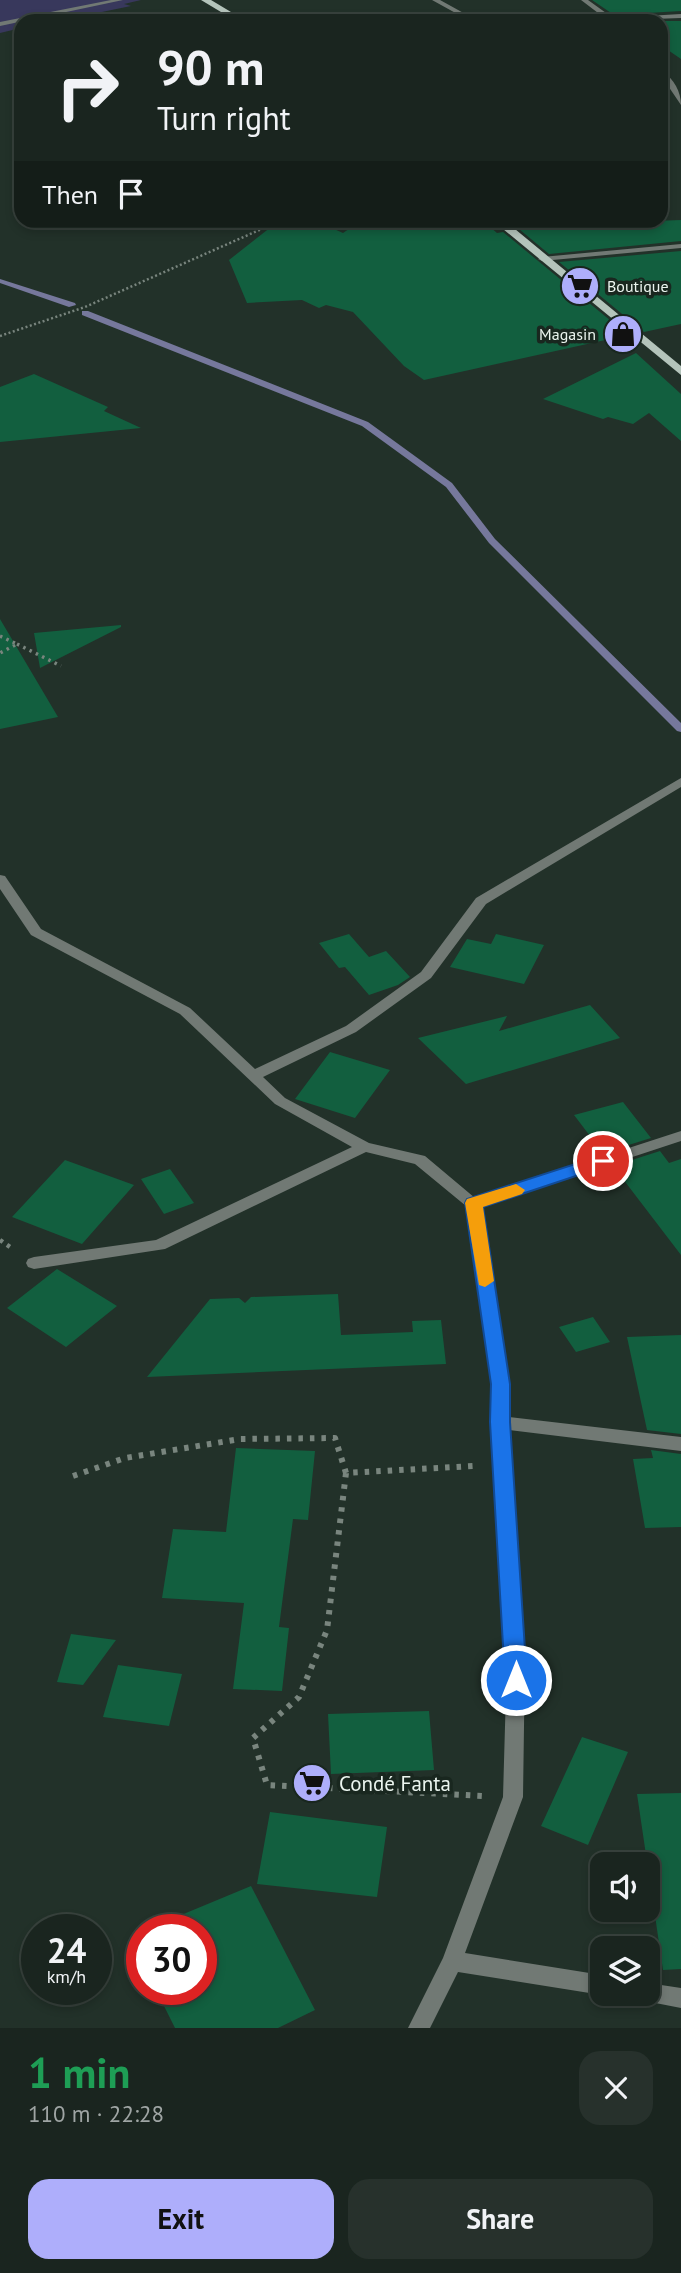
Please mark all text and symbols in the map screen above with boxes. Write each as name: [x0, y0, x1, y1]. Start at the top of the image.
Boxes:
text: 90 m: [157, 35, 264, 99]
icon: right: [42, 42, 133, 133]
text: Turn right: [157, 97, 291, 139]
icon: arrive: [112, 175, 150, 213]
text: Then: [42, 178, 98, 211]
supermarket icon: Boutique: [559, 265, 601, 307]
place label: Boutique: [607, 276, 669, 296]
shop icon: Magasin: [602, 313, 644, 355]
place label: Magasin: [539, 324, 596, 344]
pin: [573, 1131, 633, 1191]
icon: arrive: [584, 1142, 622, 1180]
position arrow: [479, 1643, 553, 1717]
supermarket icon: Condé Fanta: [291, 1762, 333, 1804]
place label: Condé Fanta: [339, 1770, 451, 1797]
map controls: [590, 1852, 660, 2006]
button: sound: [590, 1852, 660, 1922]
speed limit sign: 30: [126, 1914, 217, 2005]
text: 24: [47, 1927, 86, 1973]
button: layers: [590, 1936, 660, 2006]
text: km/h: [47, 1965, 86, 1988]
text: 1 min: [28, 2045, 130, 2100]
button: close: [579, 2051, 653, 2125]
text: 110 m · 22:28: [28, 2099, 164, 2128]
button: Exit: [28, 2179, 334, 2259]
button: Share: [348, 2179, 653, 2259]

